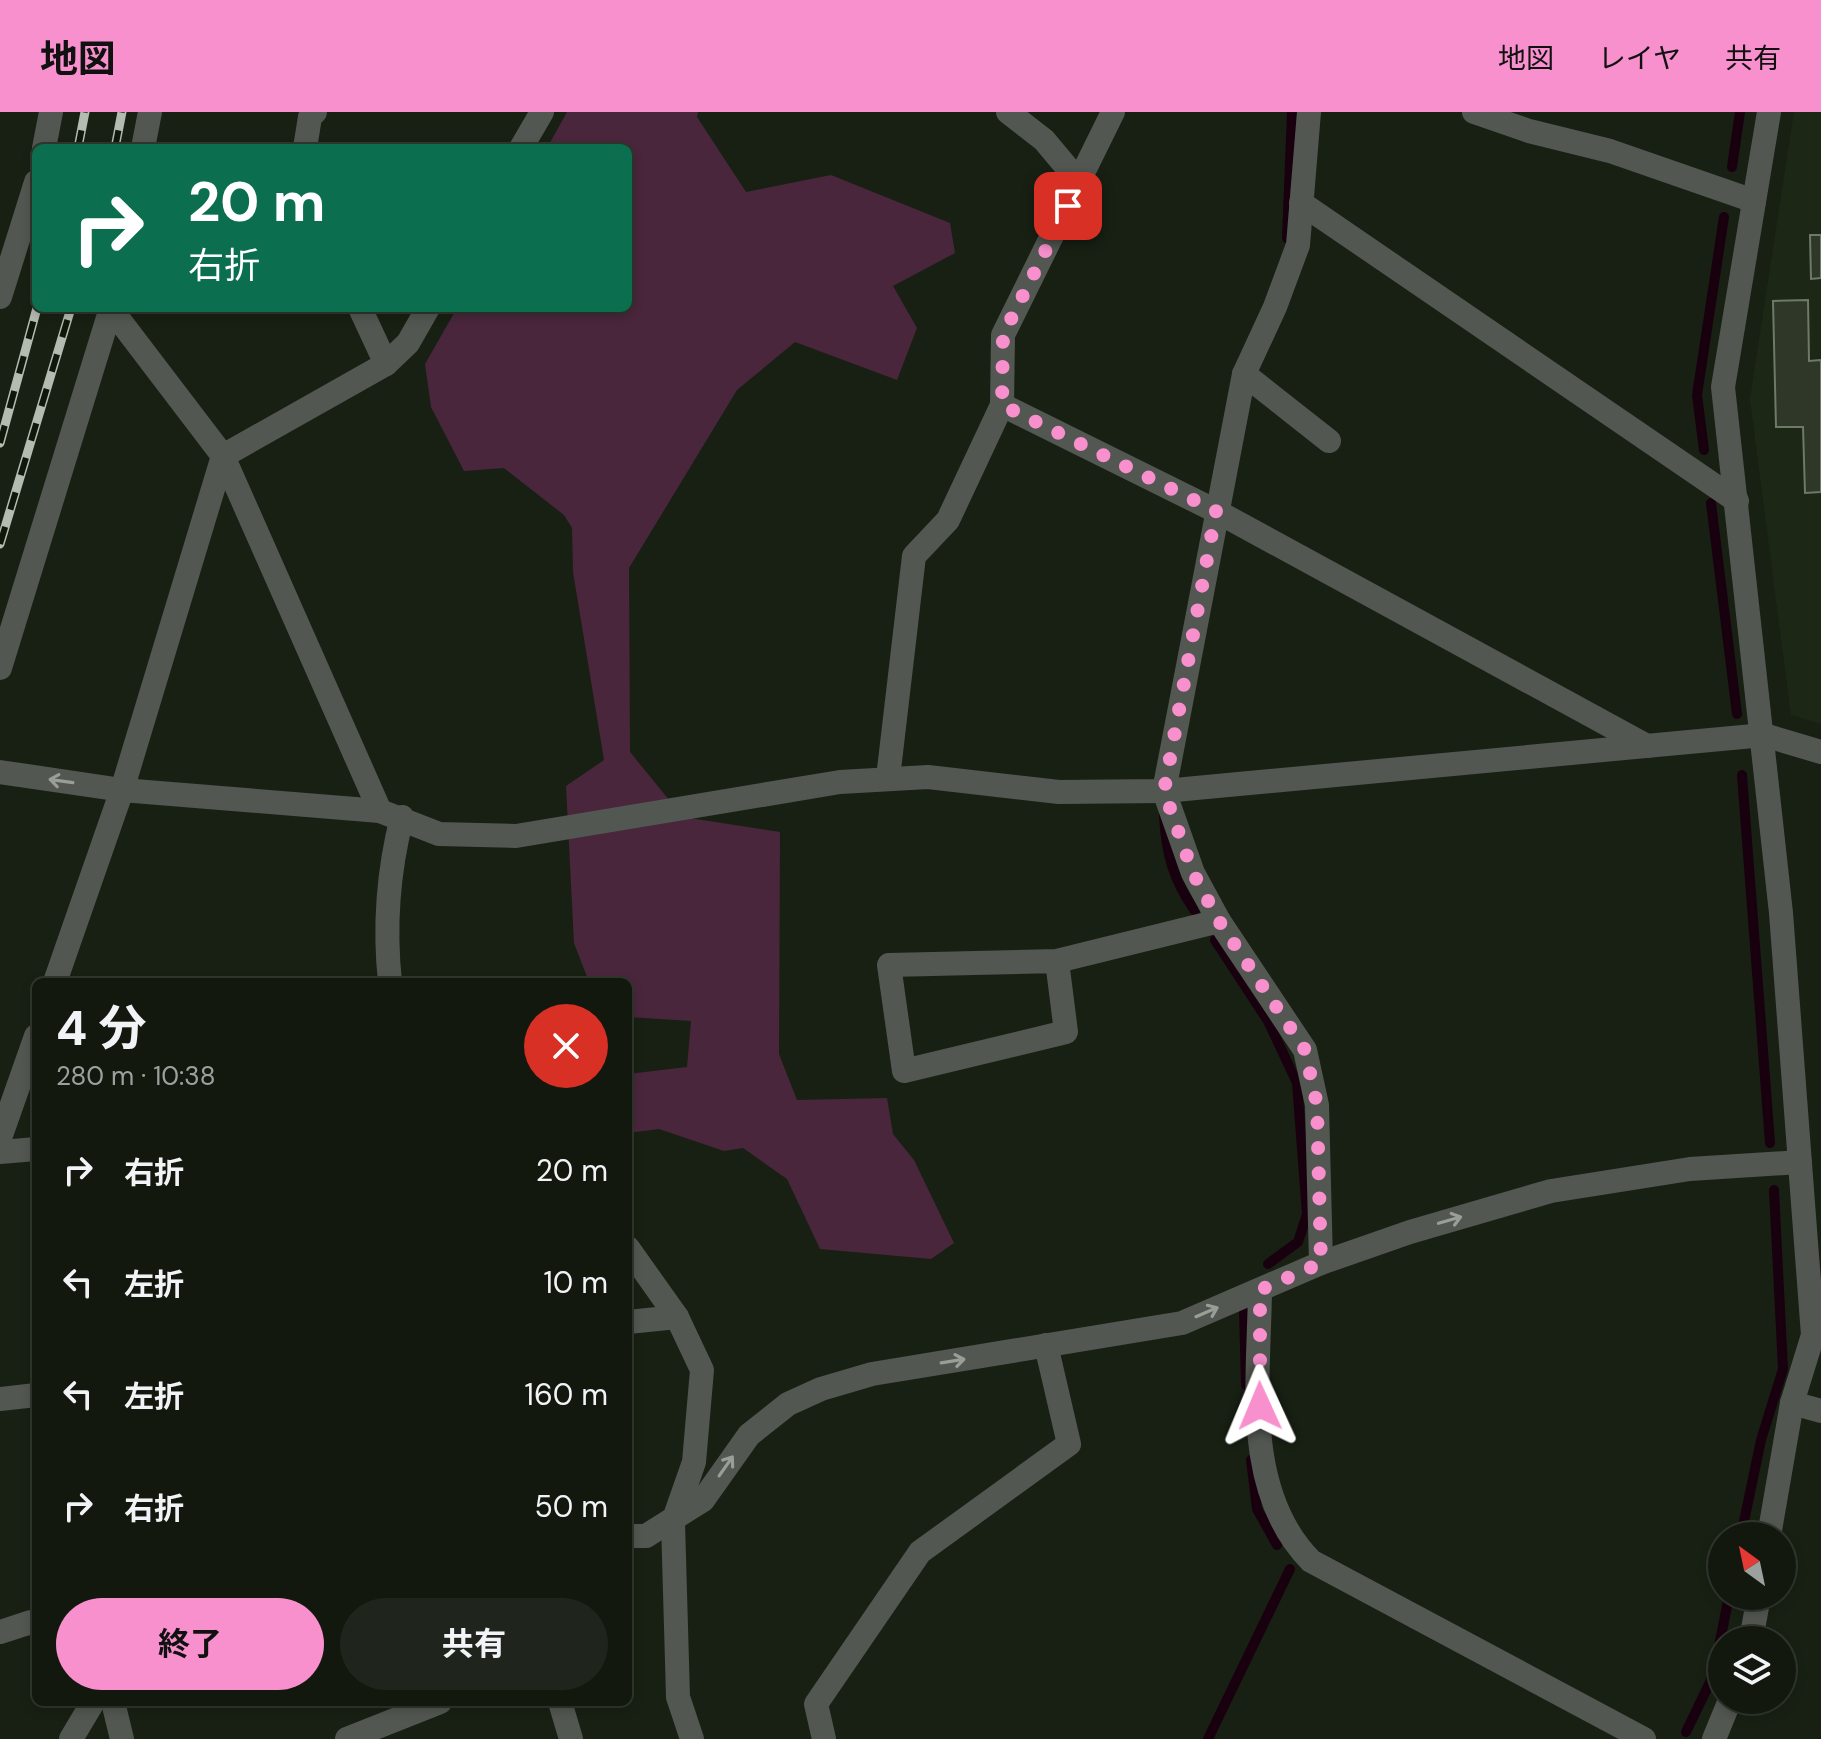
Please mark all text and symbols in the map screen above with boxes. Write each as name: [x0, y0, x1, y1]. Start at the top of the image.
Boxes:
text: 地図: [40, 34, 116, 84]
text: 地図: [1498, 40, 1554, 77]
text: レイヤ: [1598, 40, 1681, 77]
text: 共有: [1725, 40, 1781, 77]
text: 20 m: [188, 165, 325, 238]
pin: [1034, 172, 1102, 240]
icon: right: [56, 176, 160, 280]
icon: arrive: [1046, 184, 1090, 228]
text: 右折: [188, 242, 260, 289]
one-way arrow: [49, 773, 74, 788]
text: 4 分: [56, 997, 146, 1060]
button: close: [524, 1004, 608, 1088]
text: 280 m · 10:38: [56, 1059, 216, 1093]
icon: right: [56, 1148, 100, 1192]
text: 20 m: [536, 1151, 608, 1190]
text: 右折: [124, 1153, 184, 1192]
one-way arrow: [1437, 1212, 1463, 1227]
icon: left: [56, 1260, 100, 1304]
text: 10 m: [543, 1263, 608, 1302]
text: 左折: [124, 1265, 184, 1304]
one-way arrow: [1194, 1304, 1219, 1319]
one-way arrow: [939, 1352, 965, 1367]
position arrow: [1218, 1364, 1302, 1448]
icon: left: [56, 1372, 100, 1416]
text: 160 m: [525, 1375, 608, 1414]
text: 左折: [124, 1377, 184, 1416]
one-way arrow: [718, 1456, 734, 1478]
icon: right: [56, 1484, 100, 1528]
text: 50 m: [534, 1487, 608, 1526]
text: 右折: [124, 1489, 184, 1528]
north arrow: [1708, 1522, 1796, 1610]
map controls: [1708, 1522, 1796, 1714]
button: 終了: [56, 1598, 324, 1690]
button: 共有: [340, 1598, 608, 1690]
button: layers: [1708, 1626, 1796, 1714]

